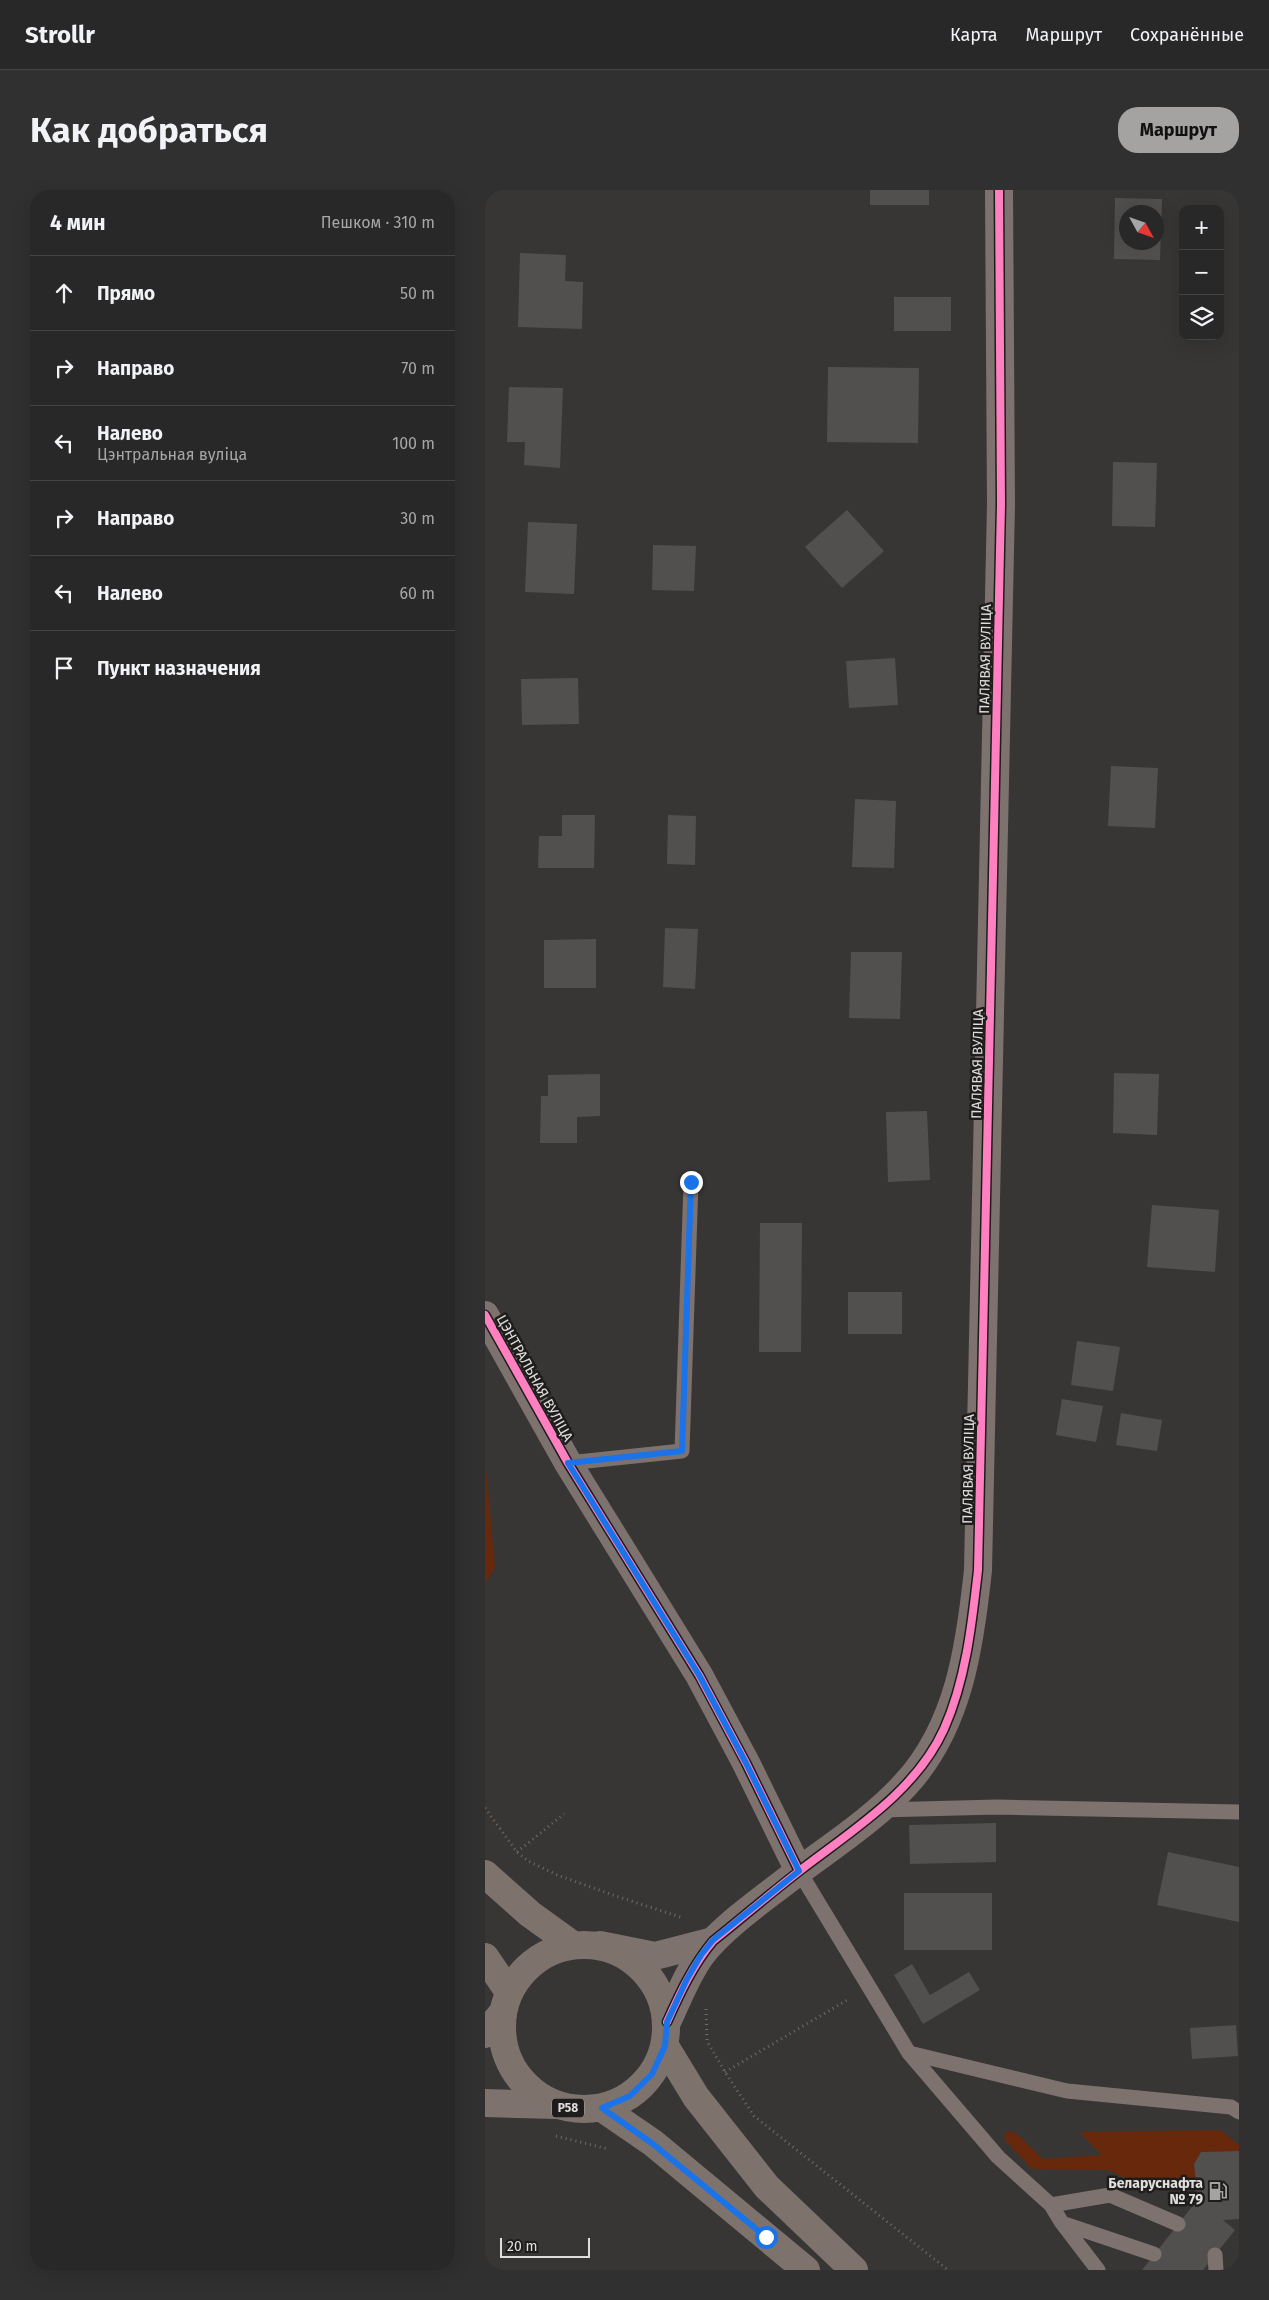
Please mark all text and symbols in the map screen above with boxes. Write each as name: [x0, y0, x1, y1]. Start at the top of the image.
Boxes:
text: Strollr: [25, 21, 95, 49]
text: Карта: [950, 24, 998, 46]
text: Маршрут: [1026, 24, 1102, 46]
text: Сохранённые: [1130, 24, 1244, 46]
button: Маршрут: [1118, 107, 1239, 153]
text: Как добраться: [30, 109, 268, 151]
north arrow: [1119, 205, 1164, 250]
map controls: [1179, 205, 1224, 340]
button: +: [1179, 205, 1224, 250]
text: 4 мин: [50, 210, 106, 236]
text: Пешком · 310 m: [321, 213, 435, 232]
button: −: [1179, 250, 1224, 295]
icon: ahead: [50, 279, 78, 307]
text: Прямо: [97, 282, 155, 305]
text: 50 m: [400, 284, 435, 303]
button: layers: [1179, 295, 1224, 340]
icon: right: [50, 354, 78, 382]
text: Направо: [97, 357, 174, 380]
text: 70 m: [401, 359, 435, 378]
text: Налево: [97, 422, 163, 445]
icon: left: [50, 429, 78, 457]
text: 100 m: [392, 434, 435, 453]
text: Цэнтральная вуліца: [97, 445, 247, 464]
icon: right: [50, 504, 78, 532]
text: Направо: [97, 507, 174, 530]
text: 30 m: [400, 509, 435, 528]
icon: left: [50, 579, 78, 607]
text: Налево: [97, 582, 163, 605]
text: 60 m: [400, 584, 435, 603]
street label: ПАЛЯВАЯ ВУЛІЦА: [976, 604, 995, 714]
icon: arrive: [50, 654, 78, 682]
text: Пункт назначения: [97, 657, 261, 680]
street label: ПАЛЯВАЯ ВУЛІЦА: [968, 1009, 987, 1119]
route end: [680, 1171, 703, 1194]
street label: ЦЭНТРАЛЬНАЯ ВУЛІЦА: [493, 1312, 576, 1444]
street label: ПАЛЯВАЯ ВУЛІЦА: [959, 1414, 978, 1524]
road number: Р58: [552, 2099, 584, 2118]
place label: Беларуснафта № 79: [1108, 2175, 1203, 2208]
fuel station icon: Беларуснафта № 79: [1207, 2180, 1229, 2202]
route start: [755, 2226, 778, 2249]
scale bar: [500, 2235, 590, 2258]
text: 20 m: [507, 2238, 537, 2255]

